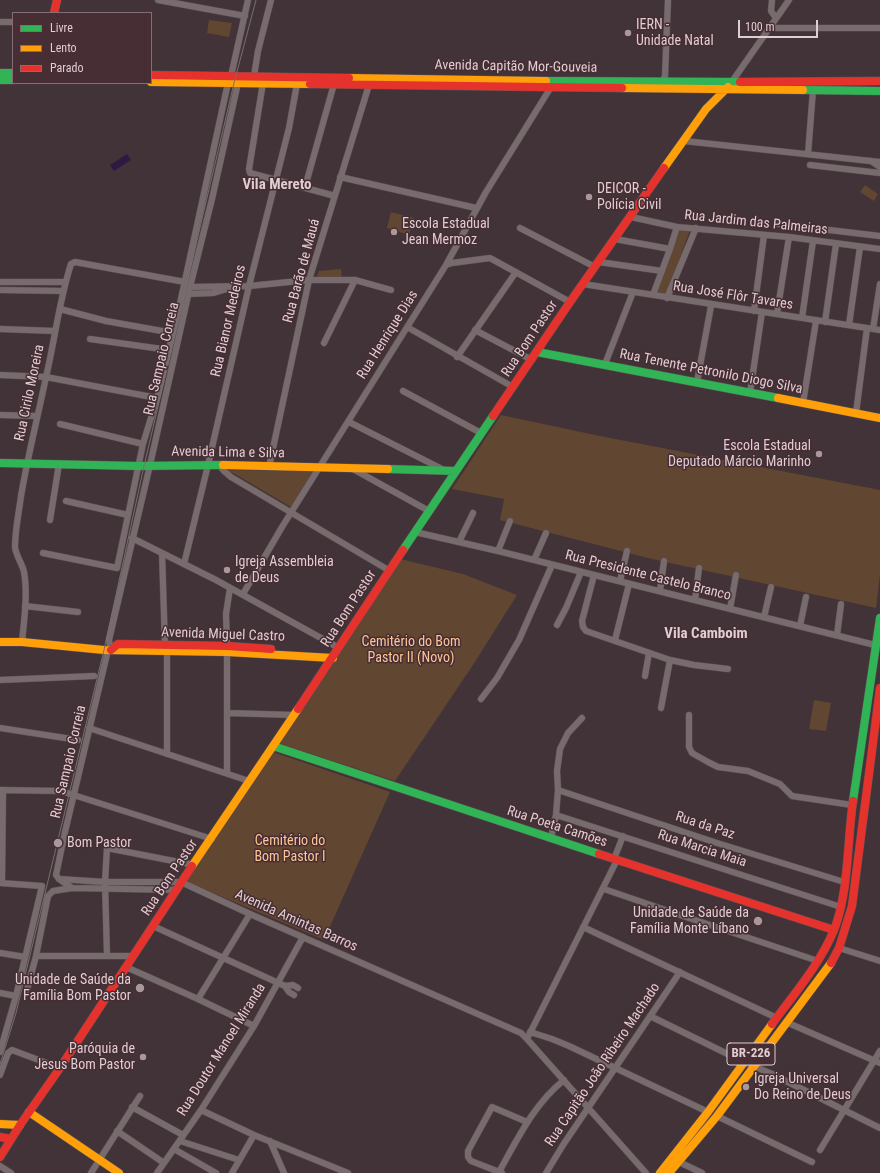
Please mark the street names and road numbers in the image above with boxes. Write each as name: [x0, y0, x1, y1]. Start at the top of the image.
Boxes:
street label: Avenida Capitão Mor-Gouveia: [435, 57, 597, 77]
street label: Rua Jardim das Palmeiras: [684, 207, 828, 239]
street label: Rua Barão de Mauá: [280, 217, 324, 325]
street label: Rua Bianor Medeiros: [208, 263, 250, 379]
street label: Rua José Flôr Tavares: [672, 278, 794, 314]
street label: Rua Henrique Dias: [354, 288, 422, 382]
street label: Rua Bom Pastor: [498, 298, 562, 380]
street label: Rua Sampaio Correia: [141, 301, 183, 417]
street label: Rua Cirilo Moreira: [12, 343, 48, 443]
street label: Rua Tenente Petronilo Diogo Silva: [618, 346, 804, 398]
street label: Avenida Lima e Silva: [171, 444, 285, 462]
street label: Rua Presidente Castelo Branco: [563, 547, 733, 605]
street label: Rua Bom Pastor: [318, 567, 380, 651]
street label: Avenida Miguel Castro: [161, 624, 285, 646]
street label: Rua Sampaio Correia: [48, 704, 90, 820]
street label: Rua Poeta Camões: [505, 803, 609, 851]
street label: Rua da Paz: [673, 809, 737, 843]
street label: Rua Marcia Maia: [655, 827, 749, 871]
street label: Rua Bom Pastor: [138, 837, 202, 919]
street label: Avenida Amintas Barros: [232, 886, 360, 956]
street label: Rua Doutor Manoel Miranda: [174, 980, 270, 1120]
street label: Rua Capitão João Ribeiro Machado: [542, 980, 664, 1150]
road number: BR-226: [727, 1043, 775, 1065]

